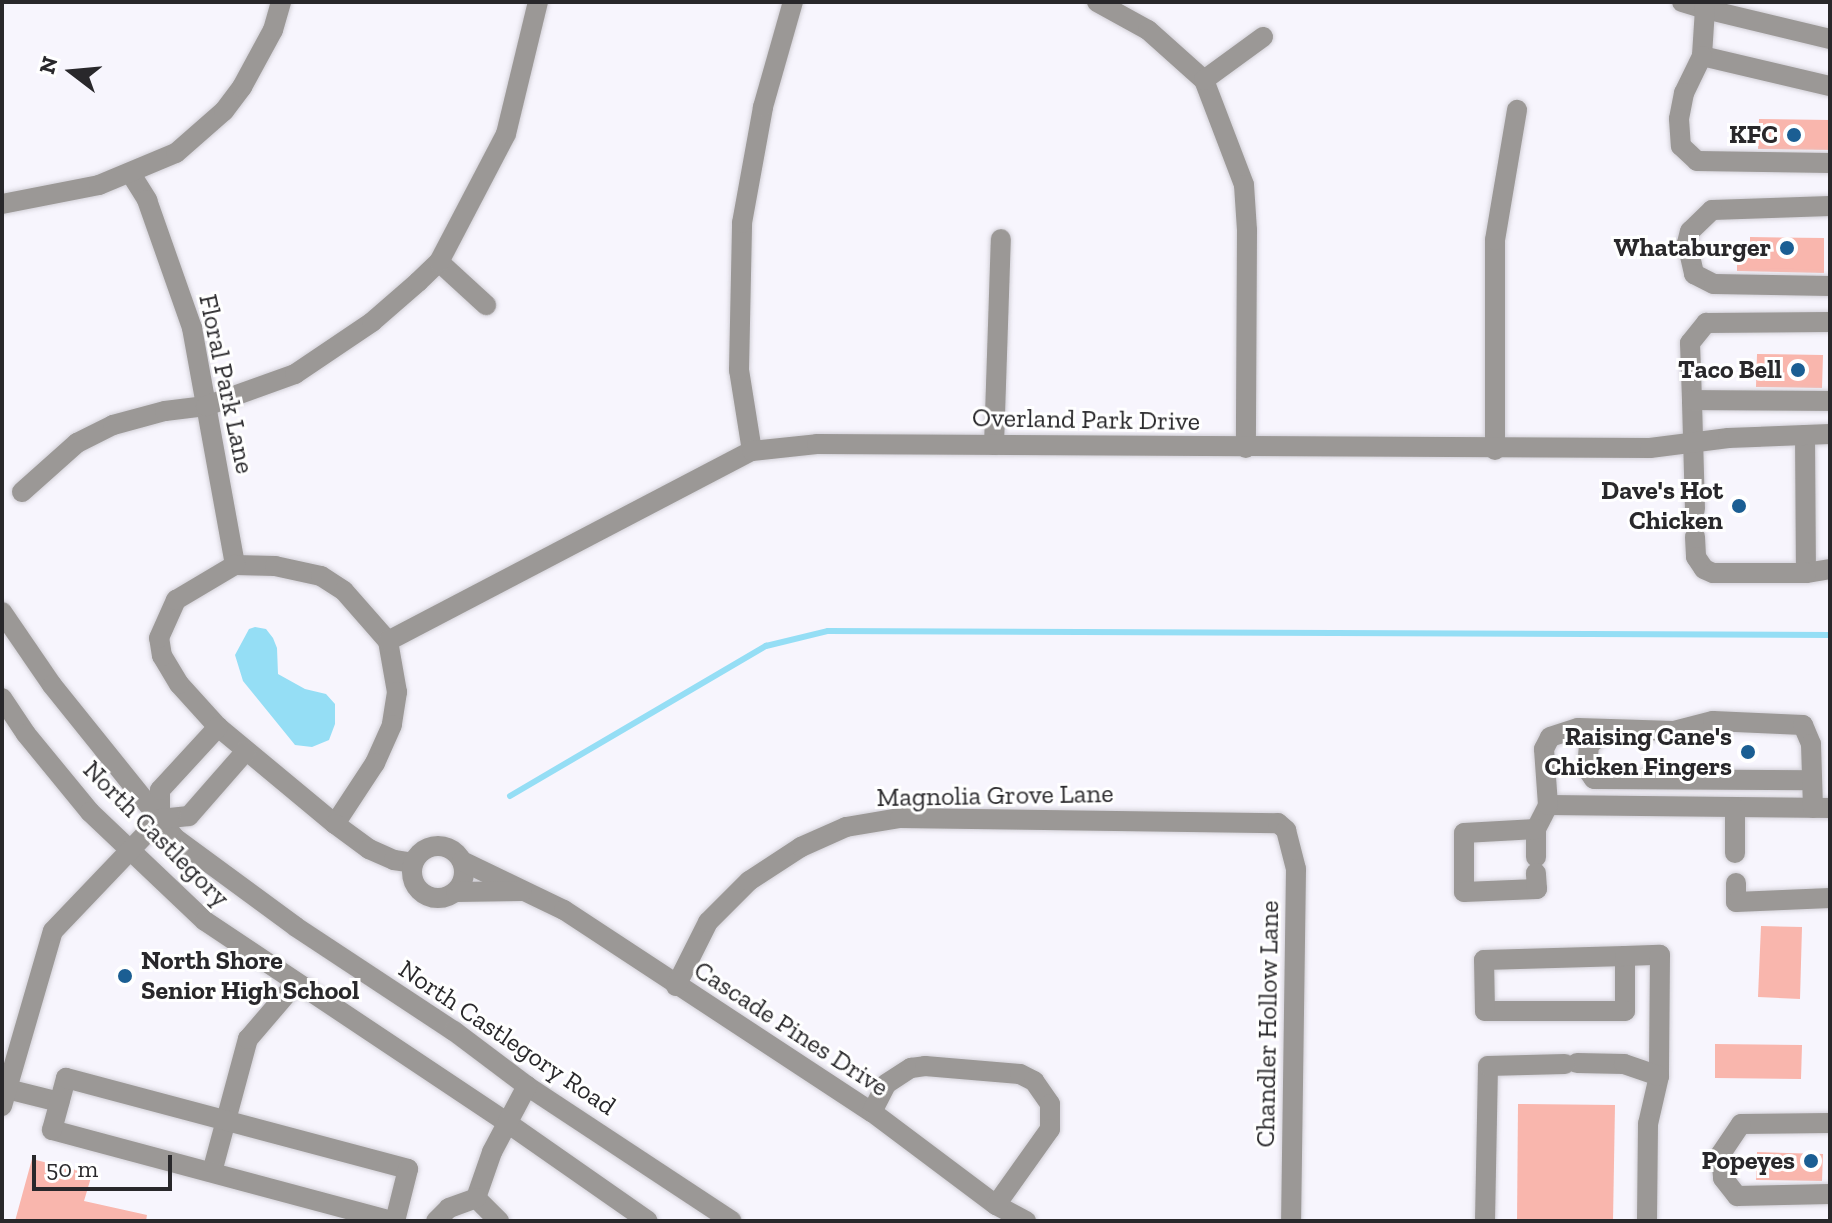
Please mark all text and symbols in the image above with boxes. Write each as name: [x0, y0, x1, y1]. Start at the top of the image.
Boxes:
north arrow: [32, 32, 112, 112]
text: N: [33, 53, 64, 77]
place label: KFC: [1729, 119, 1778, 151]
marker: KFC: [1785, 126, 1803, 144]
place label: Whataburger: [1614, 232, 1771, 264]
marker: Whataburger: [1778, 239, 1796, 257]
street label: Floral Park Lane: [192, 292, 260, 476]
place label: Taco Bell: [1678, 354, 1782, 386]
marker: Taco Bell: [1789, 361, 1807, 379]
street label: Overland Park Drive: [972, 402, 1200, 438]
place label: Dave's Hot Chicken: [1601, 475, 1723, 536]
marker: Dave's Hot Chicken: [1730, 497, 1748, 515]
place label: Raising Cane's Chicken Fingers: [1544, 721, 1732, 782]
marker: Raising Cane's Chicken Fingers: [1739, 743, 1757, 761]
street label: North Castlegory: [76, 754, 236, 914]
street label: Magnolia Grove Lane: [876, 778, 1114, 814]
street label: Chandler Hollow Lane: [1250, 900, 1286, 1148]
place label: North Shore Senior High School: [141, 945, 360, 1006]
street label: North Castlegory Road: [392, 953, 622, 1123]
street label: Cascade Pines Drive: [688, 955, 894, 1103]
marker: North Shore Senior High School: [116, 967, 134, 985]
scale bar: [36, 1139, 176, 1189]
place label: Popeyes: [1701, 1145, 1795, 1177]
marker: Popeyes: [1802, 1152, 1820, 1170]
text: 50 m: [46, 1154, 98, 1183]

